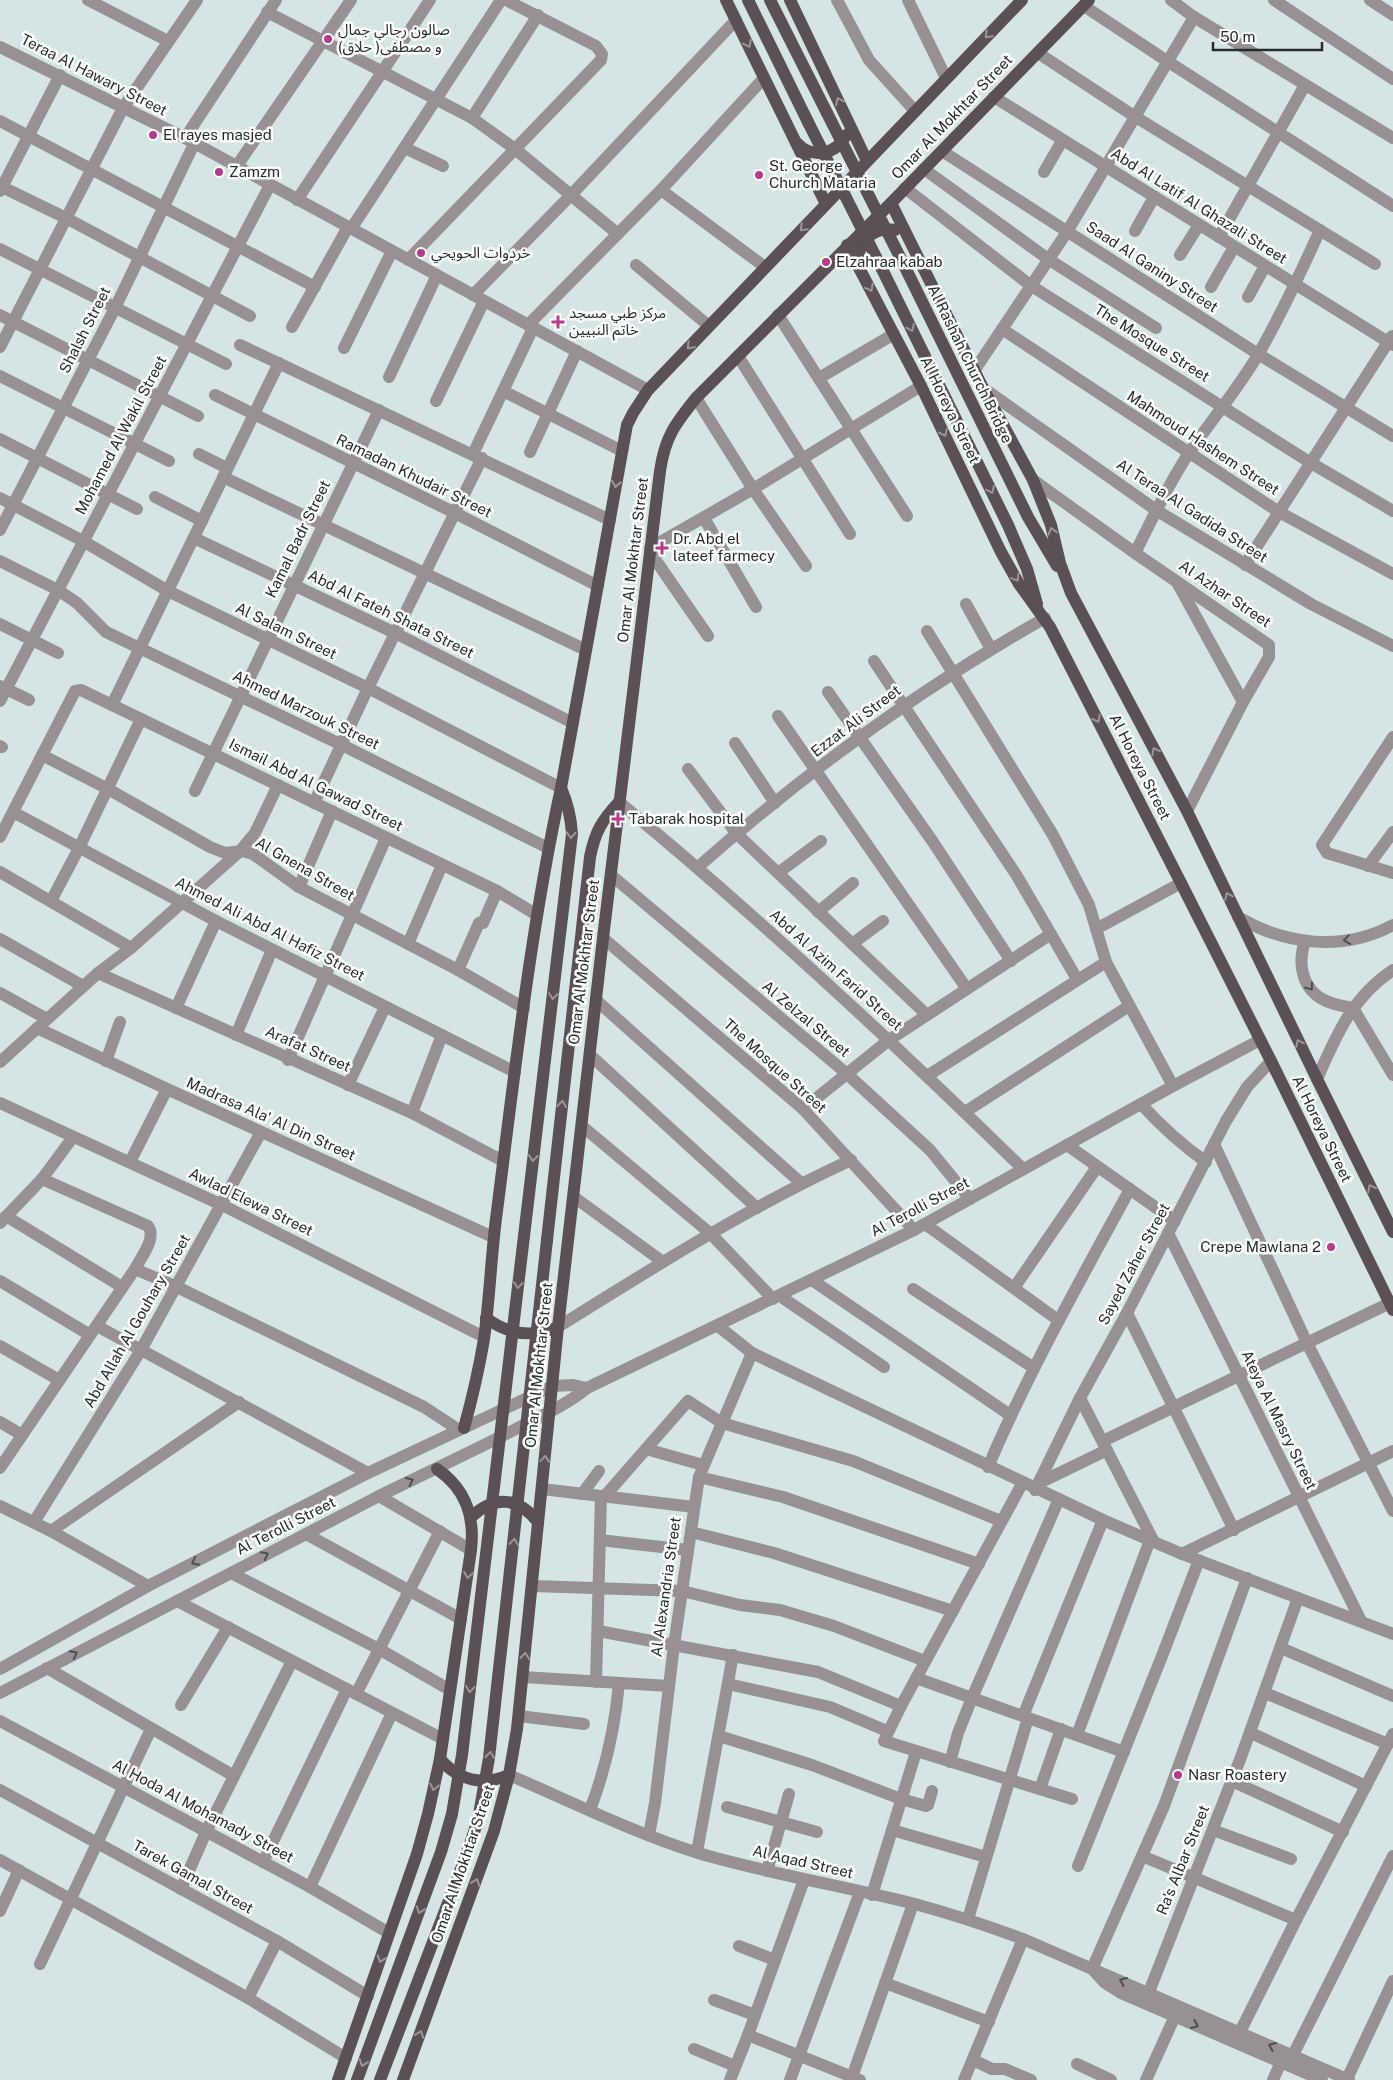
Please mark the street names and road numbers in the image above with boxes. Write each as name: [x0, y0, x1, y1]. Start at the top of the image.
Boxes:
street label: Teraa Al Hawary Street: [18, 30, 170, 119]
street label: Omar Al Mokhtar Street: [888, 51, 1016, 182]
street label: Abd Al Latif Al Ghazali Street: [1108, 144, 1291, 267]
street label: Saad Al Ganiny Street: [1083, 218, 1221, 316]
street label: Al Rashah Church Bridge: [925, 282, 1016, 446]
street label: Shalsh Street: [55, 283, 114, 376]
street label: The Mosque Street: [1092, 300, 1213, 385]
street label: Mohamed Al Wakil Street: [71, 352, 170, 517]
street label: Al Horeya Street: [917, 354, 984, 466]
street label: Mahmoud Hashem Street: [1124, 387, 1283, 498]
street label: Ramadan Khudair Street: [334, 430, 495, 521]
street label: Al Teraa Al Gadida Street: [1114, 455, 1271, 566]
street label: Omar Al Mokhtar Street: [614, 476, 651, 644]
street label: Kamal Badr Street: [262, 477, 333, 600]
street label: Al Azhar Street: [1176, 557, 1275, 631]
street label: Abd Al Fateh Shata Street: [306, 566, 477, 661]
street label: Al Salam Street: [233, 599, 340, 662]
street label: Ahmed Marzouk Street: [230, 667, 383, 753]
street label: Ezzat Ali Street: [808, 681, 904, 760]
street label: Al Horeya Street: [1106, 711, 1175, 823]
street label: Ismail Abd Al Gawad Street: [226, 735, 406, 834]
street label: Al Gnena Street: [253, 833, 358, 904]
street label: Ahmed Ali Abd Al Hafiz Street: [173, 873, 368, 984]
street label: Omar Al Mokhtar Street: [565, 878, 602, 1046]
street label: Abd Al Azim Farid Street: [767, 906, 906, 1034]
street label: Al Zelzal Street: [759, 977, 854, 1060]
street label: The Mosque Street: [720, 1015, 830, 1116]
street label: Arafat Street: [263, 1022, 354, 1075]
street label: Al Horeya Street: [1289, 1073, 1356, 1185]
street label: Madrasa Ala' Al Din Street: [184, 1074, 358, 1164]
street label: Awlad Elewa Street: [186, 1164, 316, 1239]
street label: Al Terolli Street: [867, 1173, 972, 1240]
street label: Sayed Zaher Street: [1094, 1200, 1173, 1328]
street label: Abd Allah Al Gouhary Street: [80, 1231, 193, 1411]
street label: Omar Al Mokhtar Street: [521, 1281, 556, 1449]
street label: Ateya Al Masry Street: [1238, 1347, 1321, 1492]
street label: Al Terolli Street: [233, 1493, 339, 1558]
street label: Al Alexandria Street: [647, 1516, 684, 1658]
street label: Al Hoda Al Mohamady Street: [110, 1755, 297, 1866]
street label: Omar Al Mokhtar Street: [427, 1782, 498, 1945]
street label: Ra's Albar Street: [1153, 1802, 1212, 1917]
street label: Tarek Gamal Street: [130, 1836, 257, 1917]
street label: Al Aqad Street: [751, 1842, 855, 1881]

